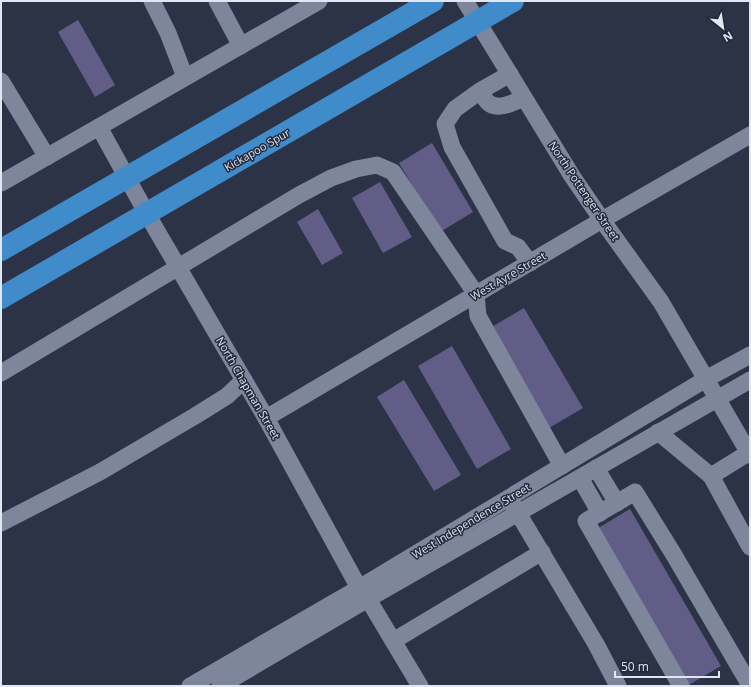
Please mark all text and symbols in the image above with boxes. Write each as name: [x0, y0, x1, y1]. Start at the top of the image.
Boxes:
north arrow: [703, 8, 743, 48]
text: N: [721, 28, 736, 46]
street label: Kickapoo Spur: [221, 124, 293, 174]
street label: North Pottenger Street: [545, 138, 623, 244]
street label: West Ayre Street: [467, 248, 548, 303]
street label: North Chapman Street: [213, 334, 284, 442]
street label: West Independence Street: [409, 479, 533, 562]
scale bar: [615, 653, 719, 679]
text: 50 m: [621, 658, 649, 675]

